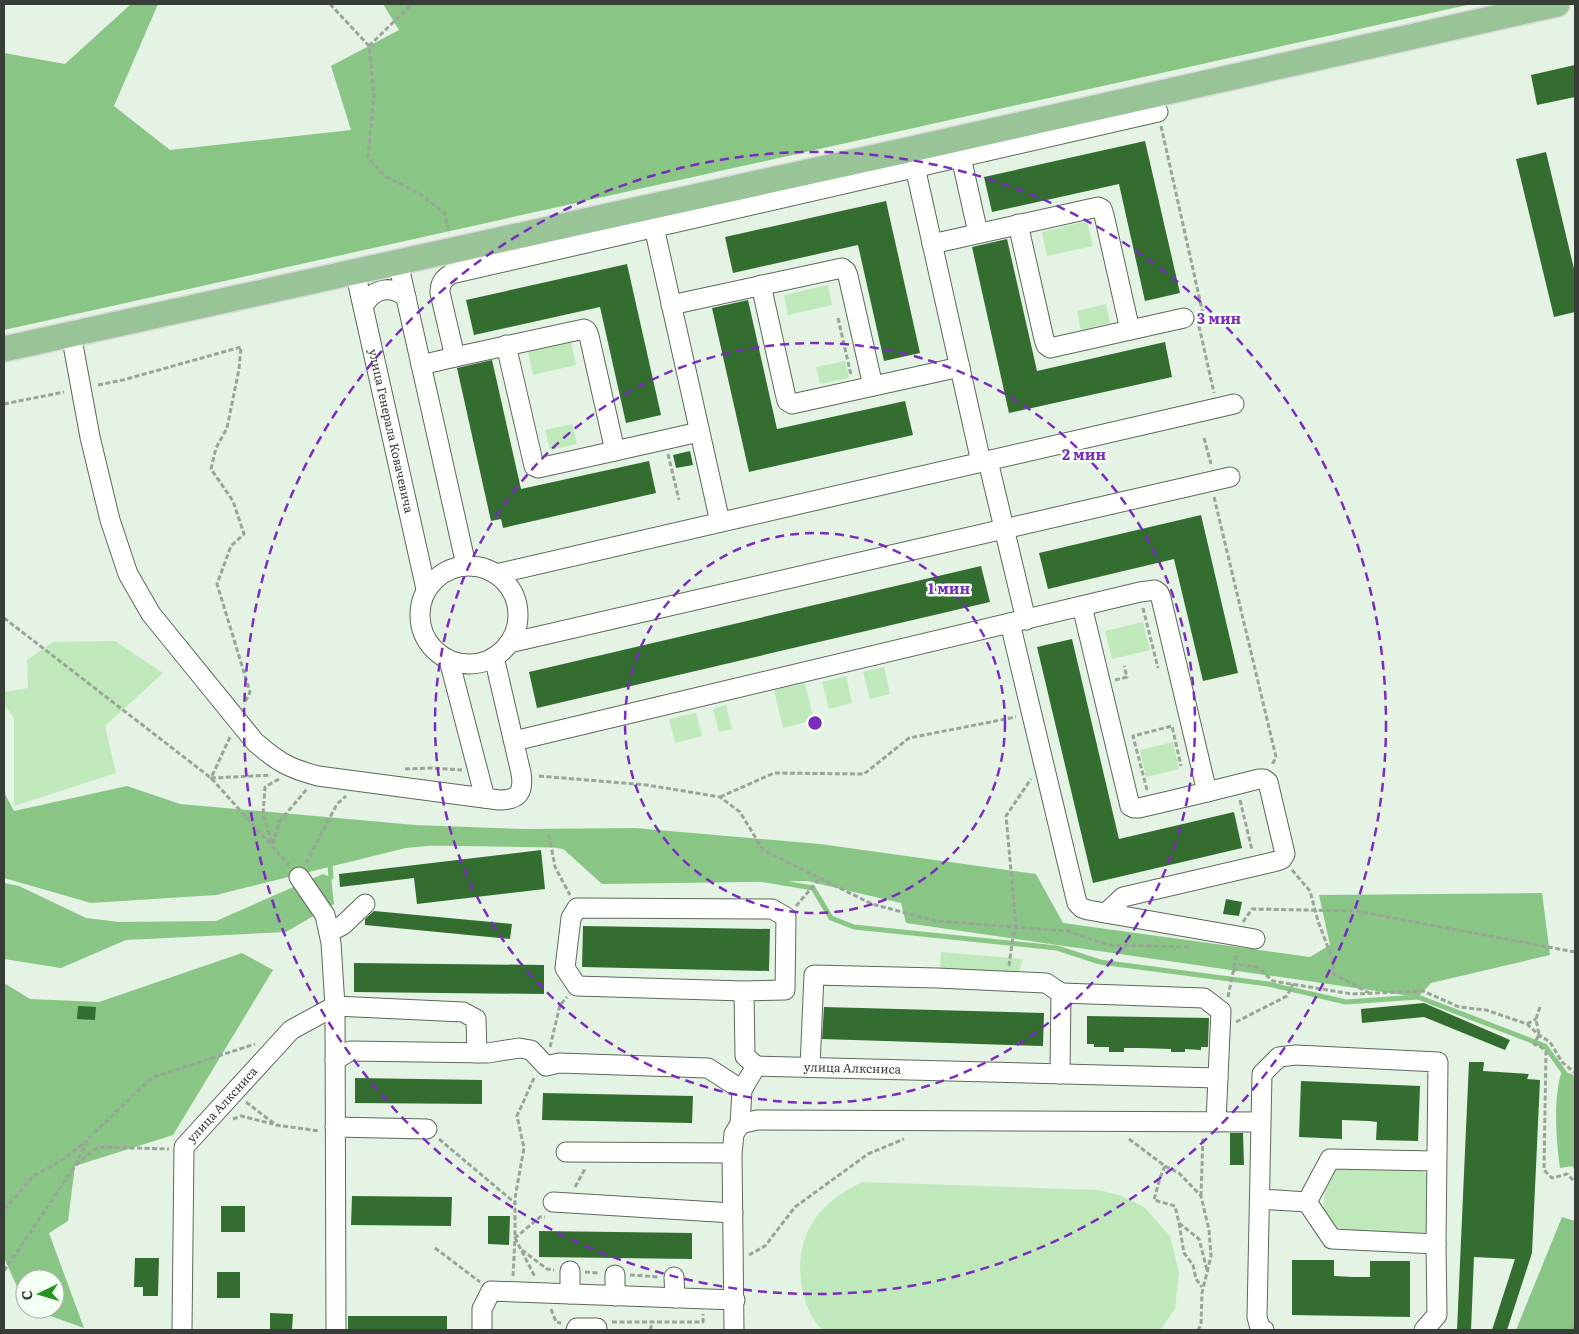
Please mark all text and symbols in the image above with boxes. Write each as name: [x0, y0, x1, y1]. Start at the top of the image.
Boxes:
text: 3 мин: [1197, 306, 1242, 329]
street label: улица Генерала Ковачевича: [365, 347, 419, 515]
text: 2 мин: [1062, 442, 1106, 465]
text: 1 мин: [928, 576, 970, 599]
centre of rings: [806, 714, 824, 732]
street label: улица Алксниса: [804, 1057, 902, 1078]
street label: улица Алксниса: [182, 1062, 262, 1146]
north arrow: [15, 1269, 65, 1319]
text: С: [16, 1289, 36, 1301]

